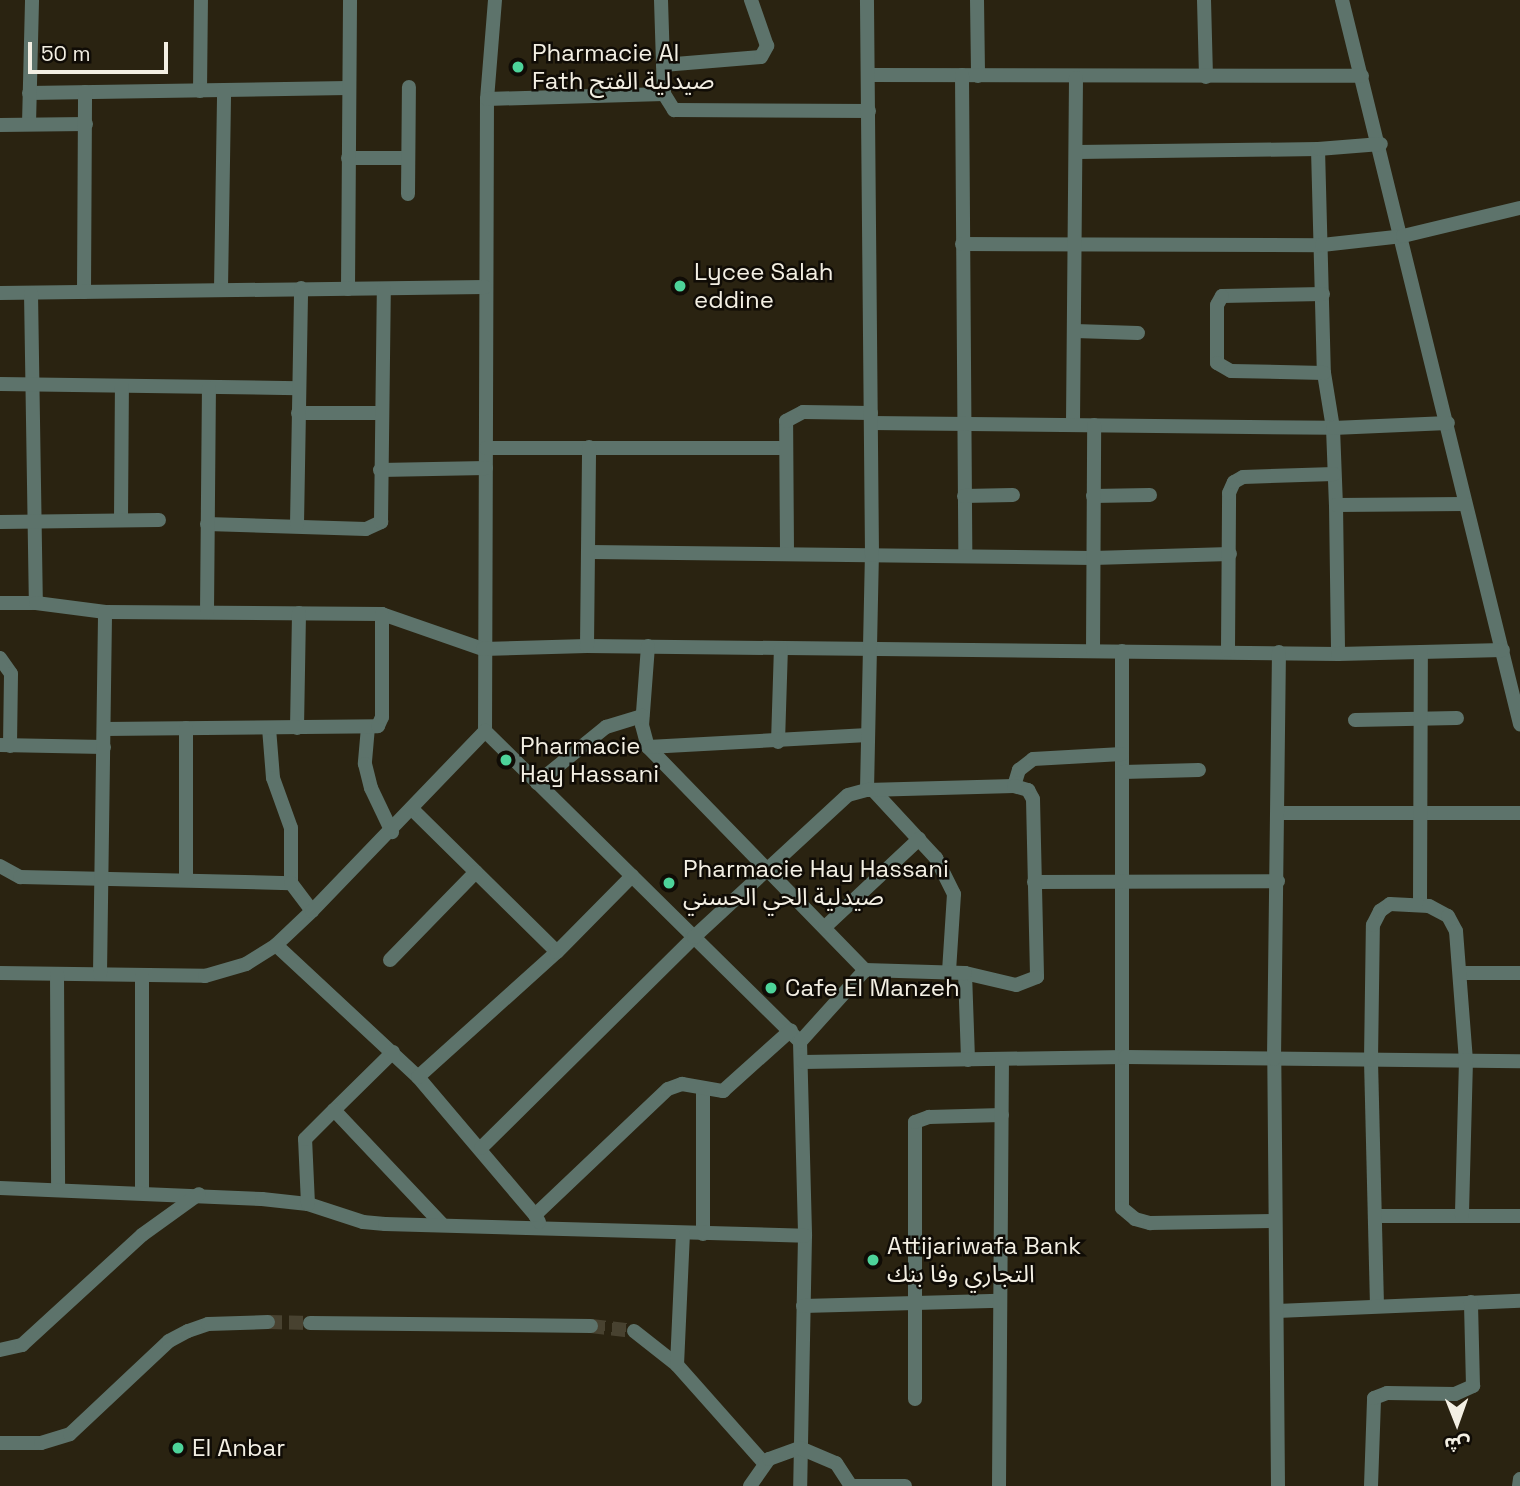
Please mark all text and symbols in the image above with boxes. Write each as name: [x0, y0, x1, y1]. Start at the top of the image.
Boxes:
scale bar: [32, 28, 172, 72]
place label: Pharmacie Al Fath صيدلية الفتح: [532, 39, 715, 95]
text: 50 m: [41, 40, 91, 67]
marker: Pharmacie Al Fath صيدلية الفتح: [510, 59, 526, 75]
place label: Lycee Salah eddine: [694, 258, 834, 314]
marker: Lycee Salah eddine: [672, 278, 688, 294]
place label: Pharmacie Hay Hassani: [520, 732, 659, 788]
marker: Pharmacie Hay Hassani: [498, 752, 514, 768]
place label: Pharmacie Hay Hassani صيدلية الحي الحسني: [683, 855, 949, 911]
marker: Pharmacie Hay Hassani صيدلية الحي الحسني: [661, 875, 677, 891]
place label: Cafe El Manzeh: [785, 974, 960, 1002]
marker: Cafe El Manzeh: [763, 980, 779, 996]
place label: Attijariwafa Bank التجاري وفا بنك: [887, 1232, 1081, 1288]
marker: Attijariwafa Bank التجاري وفا بنك: [865, 1252, 881, 1268]
north arrow: [1422, 1388, 1492, 1458]
text: ش: [1444, 1432, 1471, 1457]
place label: El Anbar: [192, 1434, 286, 1462]
marker: El Anbar: [170, 1440, 186, 1456]

